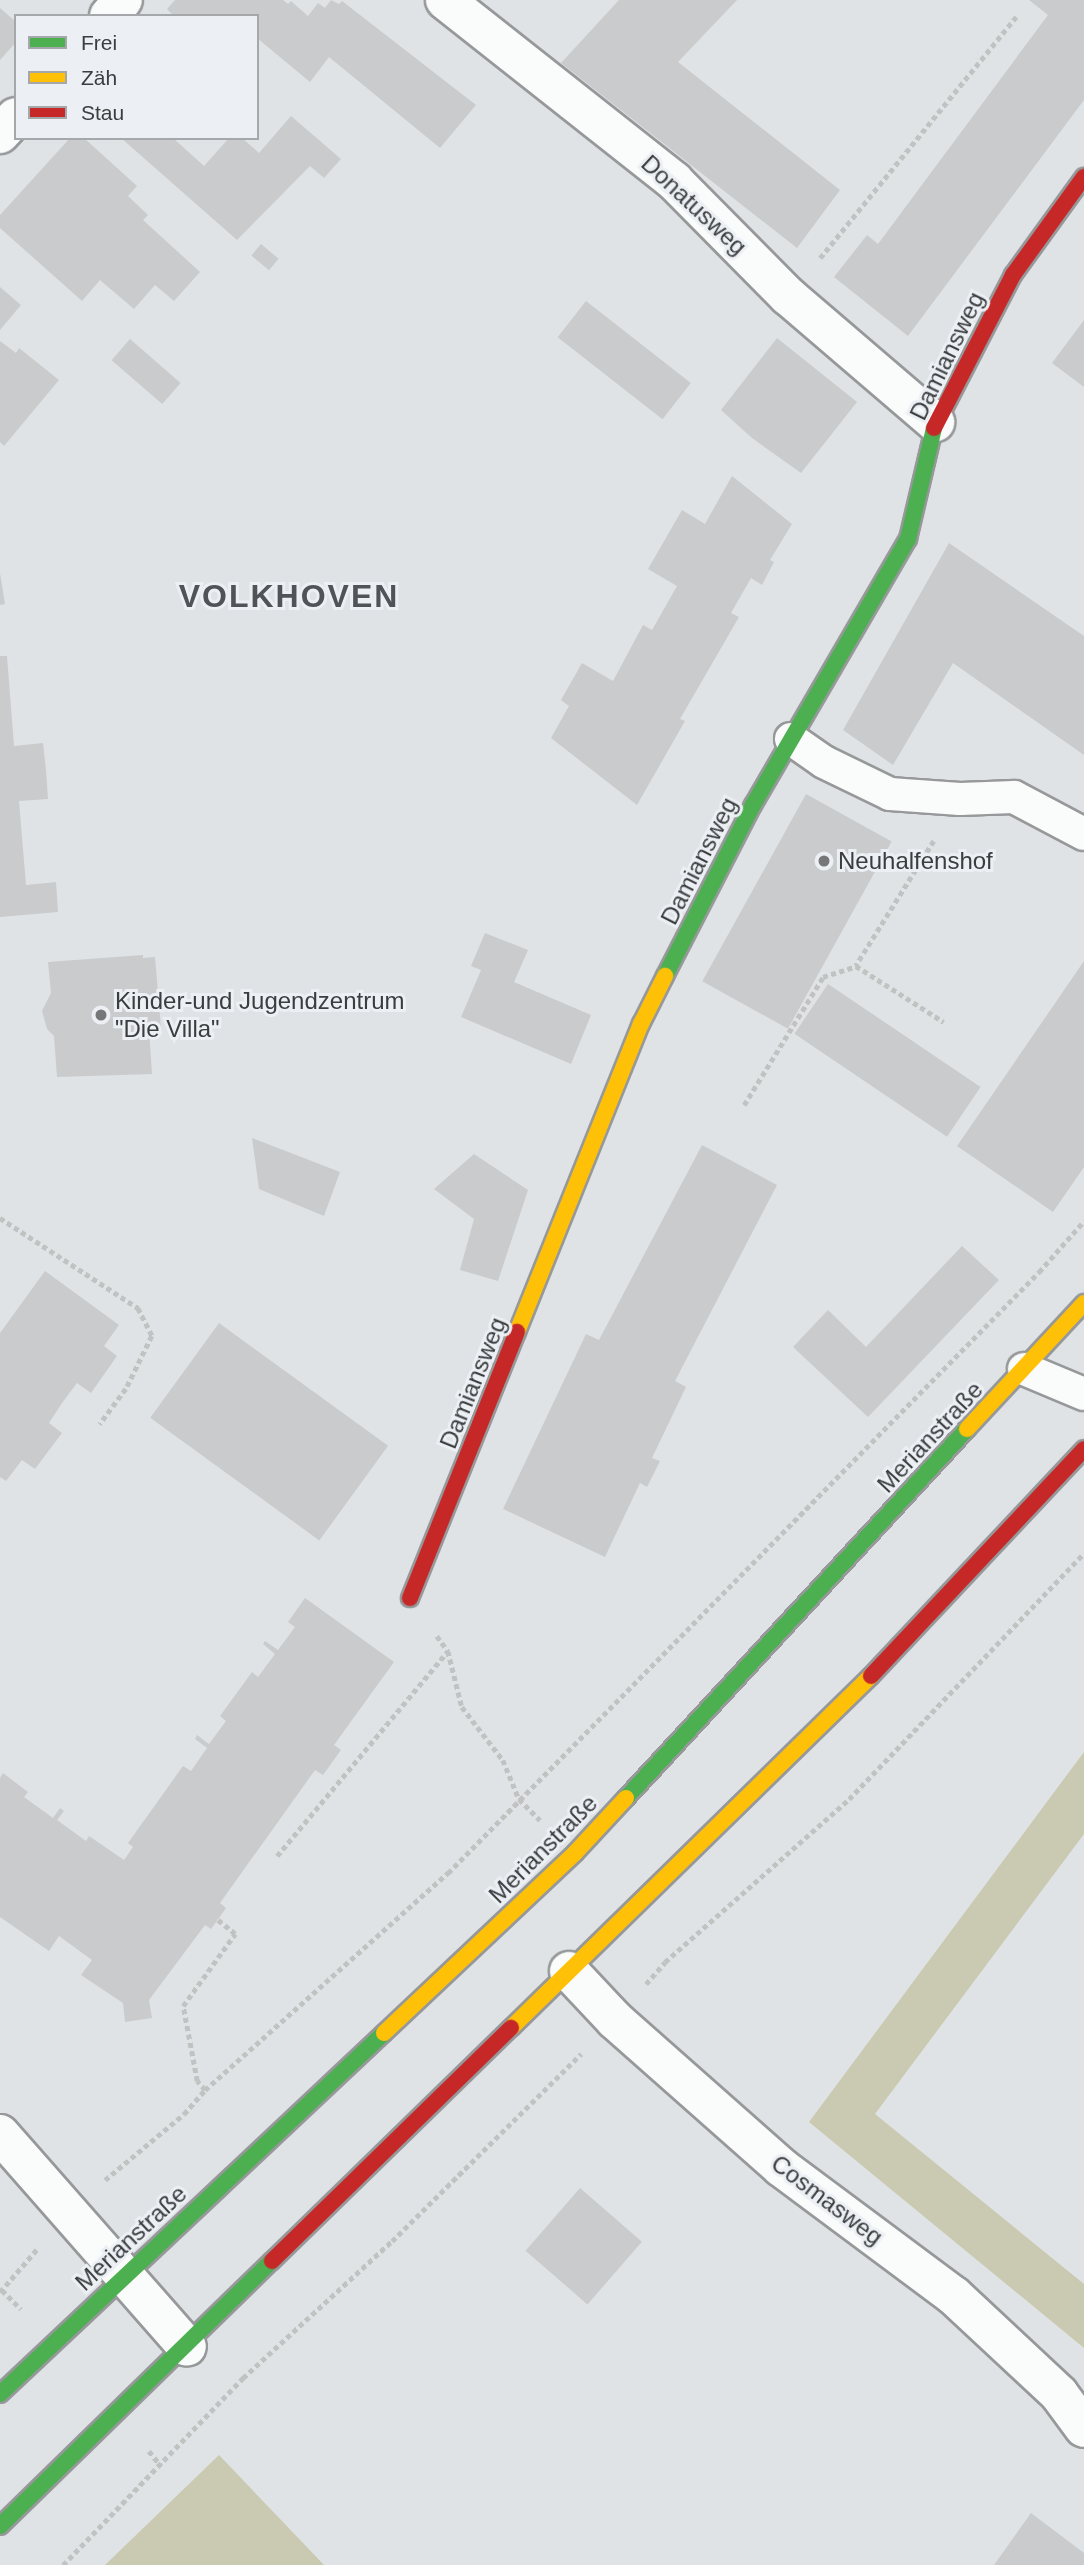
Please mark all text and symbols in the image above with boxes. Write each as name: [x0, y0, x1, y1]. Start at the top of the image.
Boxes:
legend: [14, 14, 259, 140]
text: Frei: [81, 31, 117, 54]
text: Zäh: [81, 66, 117, 89]
text: Stau: [81, 101, 124, 124]
street label: Donatusweg: [635, 149, 753, 261]
street label: Damiansweg: [904, 287, 990, 425]
district label: VOLKHOVEN: [180, 577, 398, 615]
street label: Damiansweg: [655, 793, 743, 929]
place label: Neuhalfenshof: [838, 847, 993, 875]
marker: Neuhalfenshof: [816, 853, 832, 869]
place label: Kinder-und Jugendzentrum "Die Villa": [115, 987, 405, 1043]
marker: Kinder-und Jugendzentrum "Die Villa": [93, 1007, 109, 1023]
street label: Damiansweg: [434, 1313, 512, 1453]
street label: Merianstraße: [871, 1375, 989, 1499]
street label: Merianstraße: [483, 1789, 603, 1909]
street label: Cosmasweg: [766, 2149, 888, 2251]
street label: Merianstraße: [69, 2179, 193, 2297]

